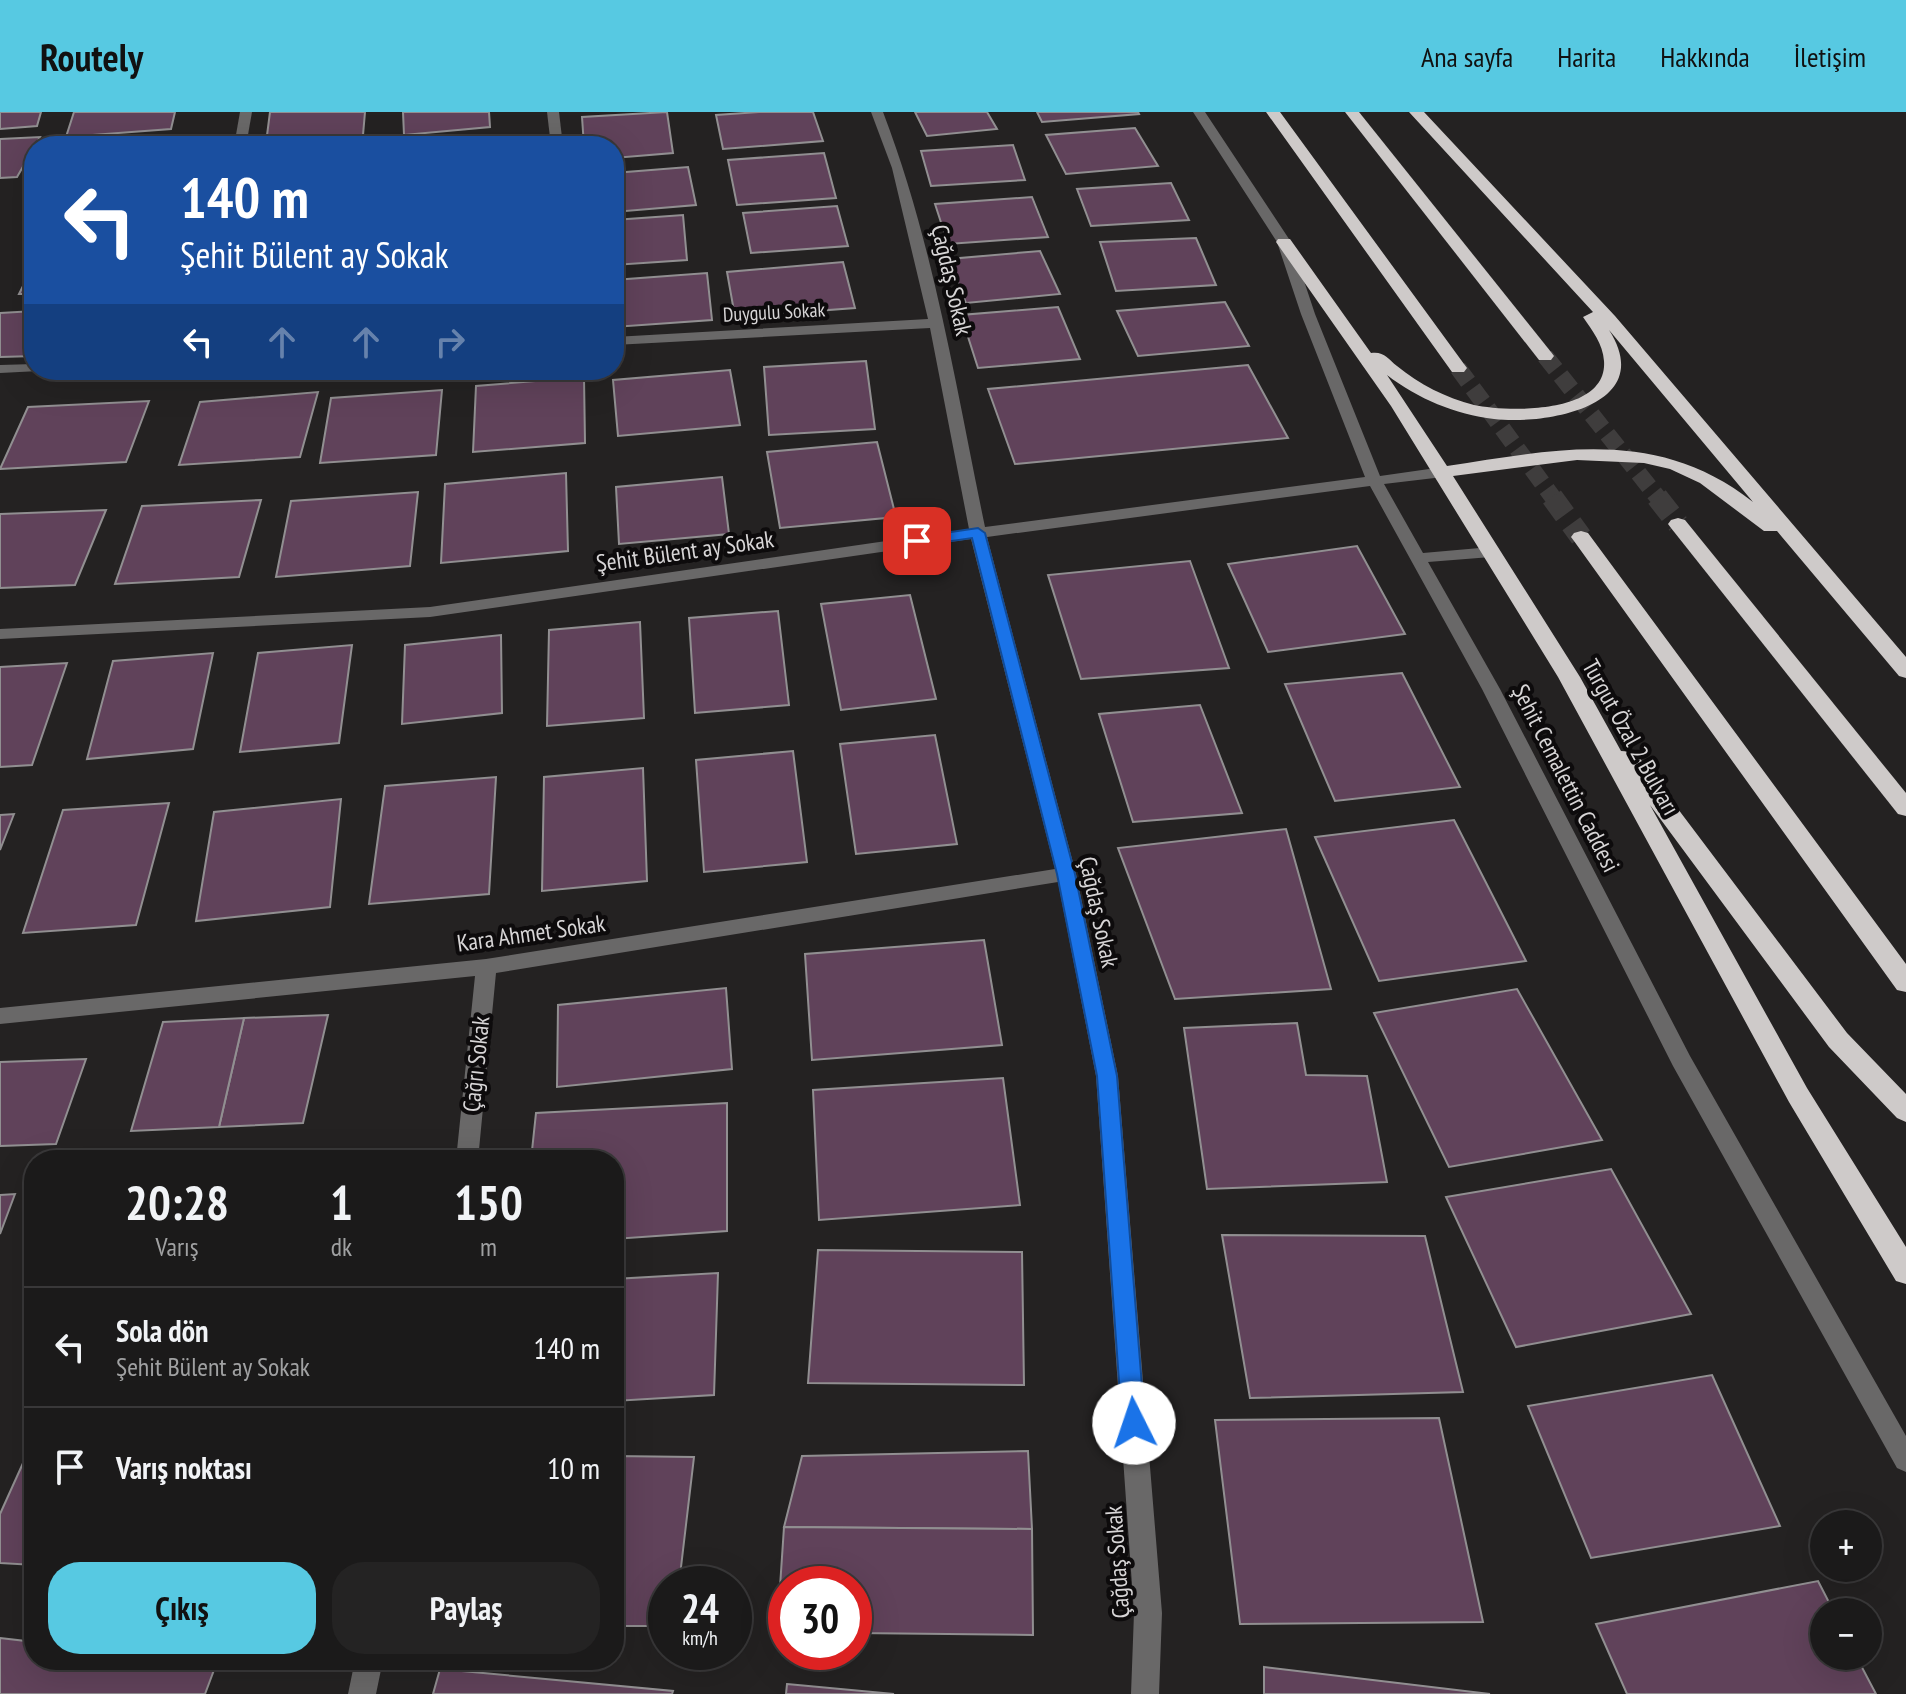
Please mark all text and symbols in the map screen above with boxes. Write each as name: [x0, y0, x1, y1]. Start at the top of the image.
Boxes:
text: Routely: [40, 32, 143, 81]
text: Ana sayfa: [1421, 38, 1513, 75]
text: Harita: [1557, 38, 1616, 75]
text: Hakkında: [1660, 38, 1750, 75]
text: İletişim: [1794, 38, 1866, 75]
text: 140 m: [180, 161, 309, 233]
icon: left: [48, 168, 152, 272]
street label: Çağdaş Sokak: [924, 222, 980, 339]
text: Şehit Bülent ay Sokak: [180, 231, 448, 278]
street label: Duygulu Sokak: [722, 296, 826, 328]
icon: left: [176, 320, 220, 364]
icon: ahead: [260, 320, 304, 364]
icon: ahead: [344, 320, 388, 364]
icon: right: [428, 320, 472, 364]
pin: [883, 507, 951, 575]
icon: arrive: [895, 519, 939, 563]
street label: Şehit Bülent ay Sokak: [594, 523, 776, 579]
street label: Turgut Özal 2 Bulvarı: [1575, 654, 1687, 820]
street label: Şehit Cemalettin Caddesi: [1505, 679, 1627, 877]
street label: Çağdaş Sokak: [1072, 854, 1126, 971]
street label: Kara Ahmet Sokak: [455, 907, 608, 959]
street label: Çağrı Sokak: [456, 1014, 497, 1114]
text: 20:28: [125, 1171, 229, 1233]
text: 1: [330, 1171, 353, 1233]
text: 150: [454, 1171, 523, 1233]
text: Varış: [156, 1230, 198, 1263]
text: dk: [331, 1230, 352, 1263]
text: m: [480, 1230, 497, 1263]
text: Sola dön: [116, 1311, 209, 1350]
icon: left: [48, 1325, 92, 1369]
text: 140 m: [534, 1328, 600, 1367]
text: Şehit Bülent ay Sokak: [116, 1350, 310, 1383]
position arrow: [1092, 1381, 1176, 1465]
icon: arrive: [48, 1445, 92, 1489]
text: Varış noktası: [116, 1448, 252, 1487]
text: 10 m: [547, 1448, 600, 1487]
street label: Çağdaş Sokak: [1098, 1504, 1136, 1619]
map controls: [1810, 1510, 1882, 1670]
button: +: [1810, 1510, 1882, 1582]
button: Çıkış: [48, 1562, 316, 1654]
button: Paylaş: [332, 1562, 600, 1654]
speed limit sign: 30: [768, 1566, 872, 1670]
text: 24: [681, 1582, 719, 1634]
button: −: [1810, 1598, 1882, 1670]
text: km/h: [682, 1625, 718, 1651]

